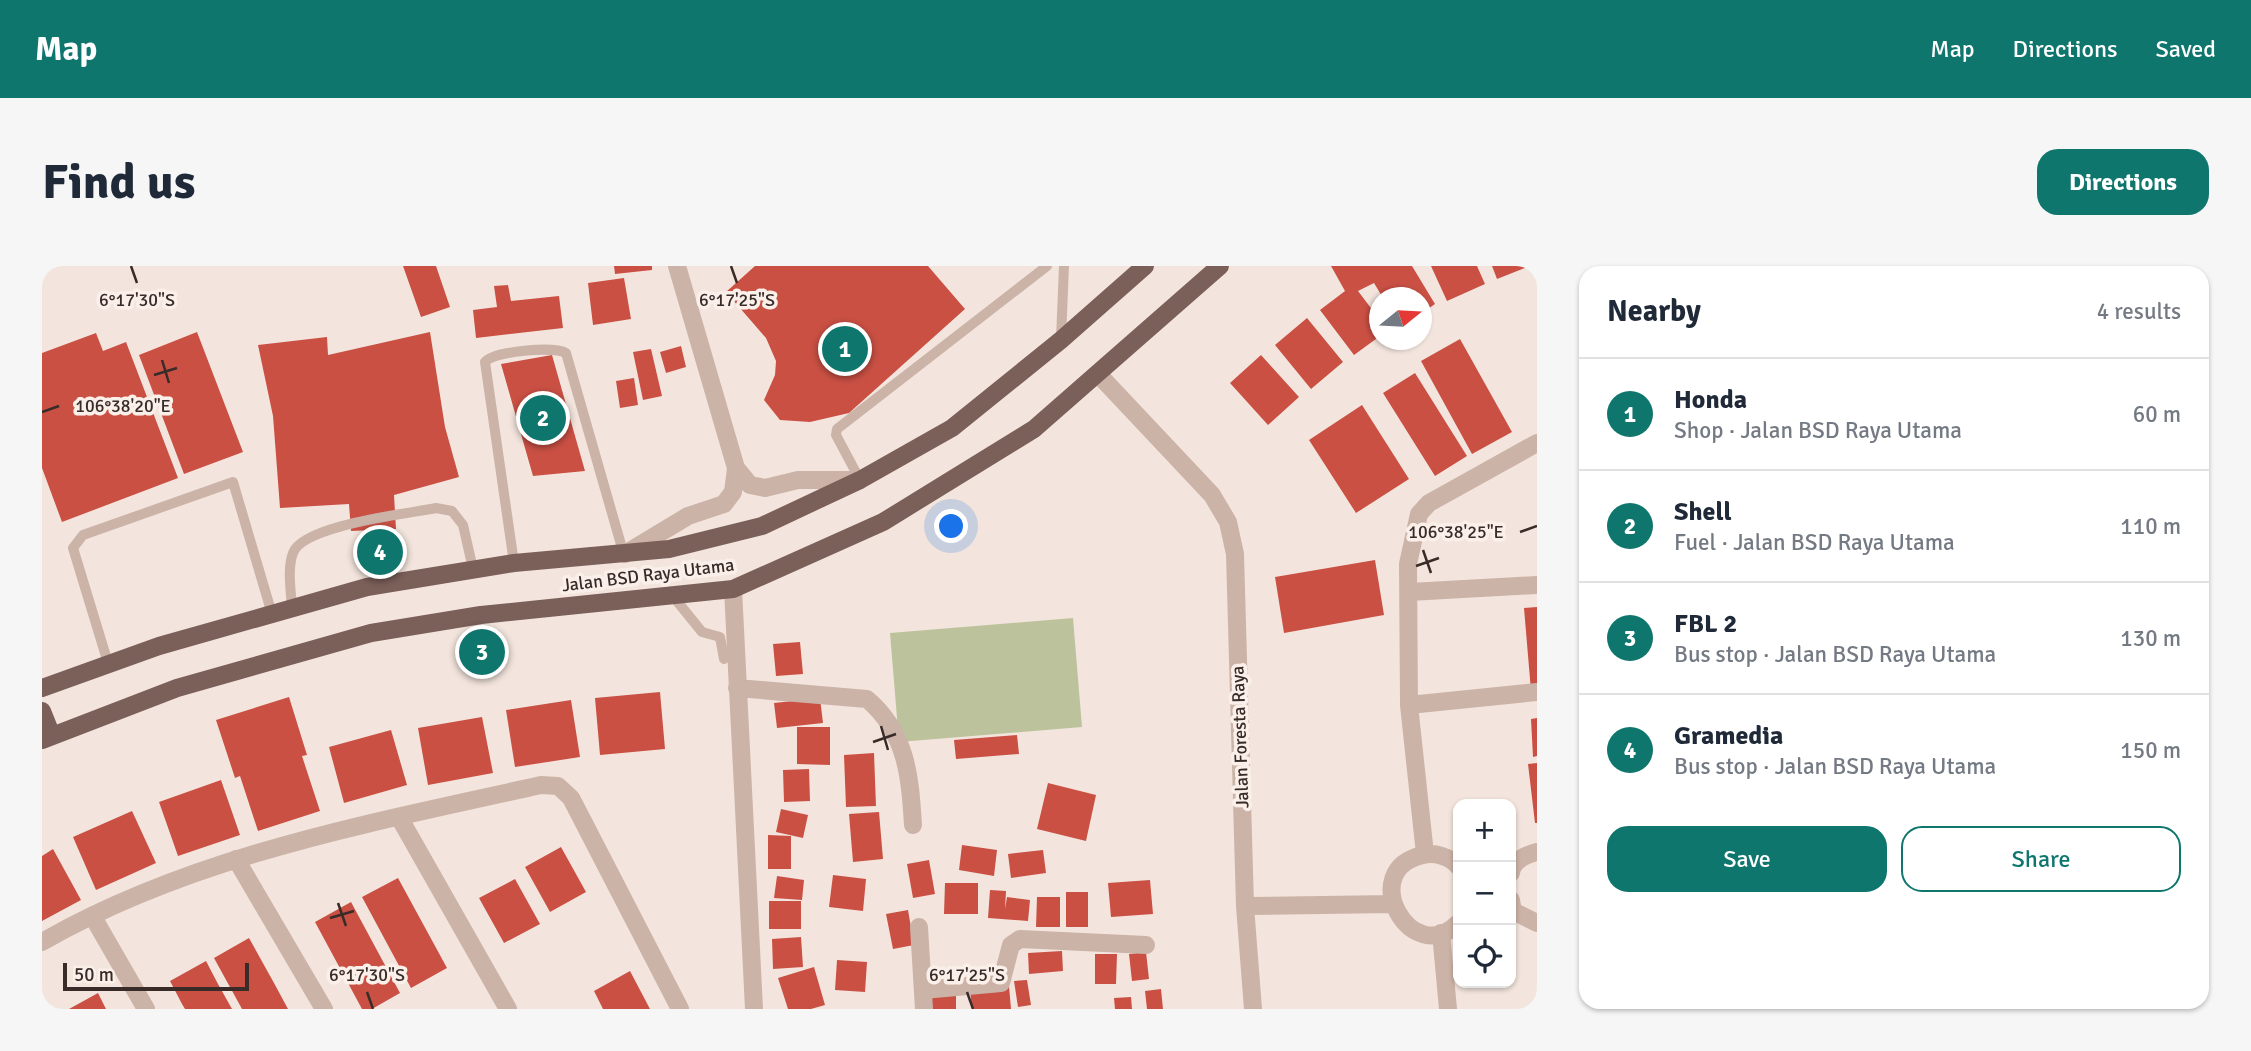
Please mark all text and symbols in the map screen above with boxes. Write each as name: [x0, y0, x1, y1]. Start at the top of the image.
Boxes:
text: Map: [35, 29, 97, 70]
text: Map: [1930, 34, 1975, 64]
text: Directions: [2013, 34, 2118, 64]
text: Saved: [2156, 34, 2216, 64]
button: Directions: [2037, 149, 2209, 215]
text: Find us: [42, 152, 195, 212]
north arrow: [1369, 287, 1432, 350]
text: 6°17'30"S: [99, 289, 175, 311]
text: 6°17'25"S: [699, 289, 775, 311]
text: Nearby: [1607, 293, 1701, 330]
text: 4 results: [2097, 297, 2181, 326]
pin: 1: [822, 323, 868, 375]
text: Honda: [1674, 384, 1747, 416]
pin: 2: [520, 392, 566, 444]
text: 106°38'20"E: [75, 395, 171, 417]
text: 1: [1624, 400, 1636, 429]
text: 60 m: [2133, 400, 2181, 429]
text: Shop · Jalan BSD Raya Utama: [1674, 416, 1962, 445]
text: Shell: [1674, 496, 1732, 528]
your location: [934, 509, 968, 543]
text: 2: [1624, 512, 1636, 541]
text: 110 m: [2120, 512, 2181, 541]
text: 106°38'25"E: [1408, 521, 1504, 543]
pin: 4: [357, 526, 403, 578]
text: Fuel · Jalan BSD Raya Utama: [1674, 528, 1955, 557]
street label: Jalan BSD Raya Utama: [561, 554, 735, 596]
text: FBL 2: [1674, 608, 1737, 640]
text: 3: [1624, 624, 1636, 653]
text: 130 m: [2120, 624, 2181, 653]
pin: 3: [459, 626, 505, 678]
text: Bus stop · Jalan BSD Raya Utama: [1674, 640, 1996, 669]
street label: Jalan Foresta Raya: [1227, 665, 1253, 809]
text: Gramedia: [1674, 720, 1783, 752]
text: 4: [1624, 736, 1636, 765]
text: 150 m: [2120, 736, 2181, 765]
text: Bus stop · Jalan BSD Raya Utama: [1674, 752, 1996, 781]
map controls: [1453, 799, 1516, 988]
button: +: [1453, 799, 1516, 862]
button: Save: [1607, 826, 1887, 892]
button: Share: [1901, 826, 2181, 892]
button: −: [1453, 862, 1516, 925]
button: locate: [1453, 925, 1516, 988]
scale bar: [63, 960, 248, 992]
text: 50 m: [74, 963, 114, 987]
text: 6°17'30"S: [329, 964, 405, 986]
text: 6°17'25"S: [929, 964, 1005, 986]

